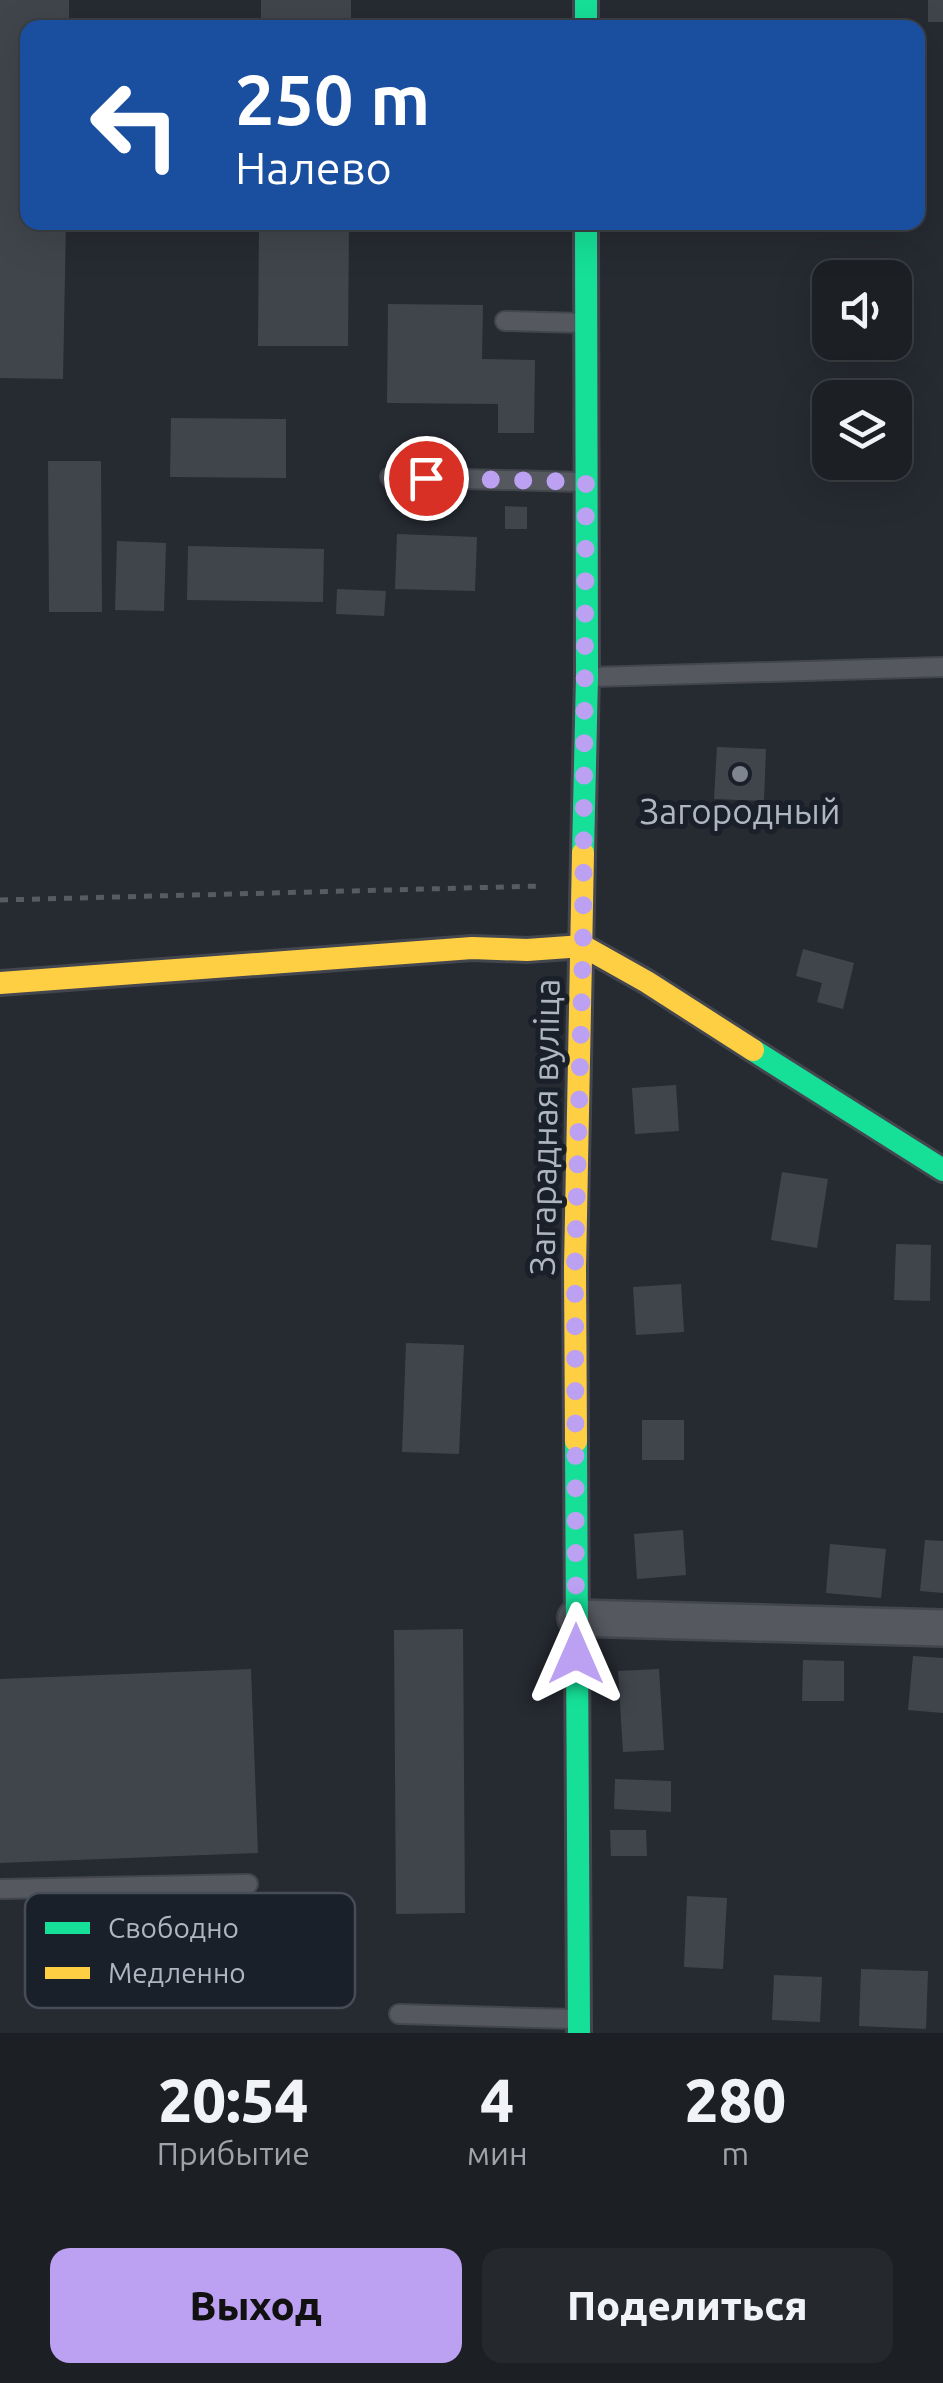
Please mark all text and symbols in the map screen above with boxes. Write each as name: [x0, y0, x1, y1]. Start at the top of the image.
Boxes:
icon: left: [70, 60, 200, 190]
text: 250 m: [235, 60, 430, 138]
text: Налево: [235, 142, 392, 193]
map controls: [812, 260, 912, 480]
button: sound: [812, 260, 912, 360]
button: layers: [812, 380, 912, 480]
pin: [384, 436, 469, 521]
icon: arrive: [399, 451, 454, 506]
marker: Загородный: [729, 763, 751, 785]
place label: Загородный: [640, 791, 840, 831]
street label: Загарадная вуліца: [521, 978, 567, 1276]
position arrow: [524, 1602, 628, 1706]
legend: [25, 1893, 355, 2008]
text: Свободно: [108, 1912, 239, 1943]
text: Медленно: [108, 1957, 246, 1988]
text: 20:54: [158, 2066, 308, 2133]
text: 4: [480, 2066, 514, 2133]
text: 280: [685, 2066, 786, 2133]
text: Прибытие: [157, 2135, 310, 2171]
text: мин: [467, 2135, 528, 2171]
text: m: [722, 2135, 749, 2171]
button: Выход: [50, 2248, 462, 2363]
button: Поделиться: [482, 2248, 893, 2363]

